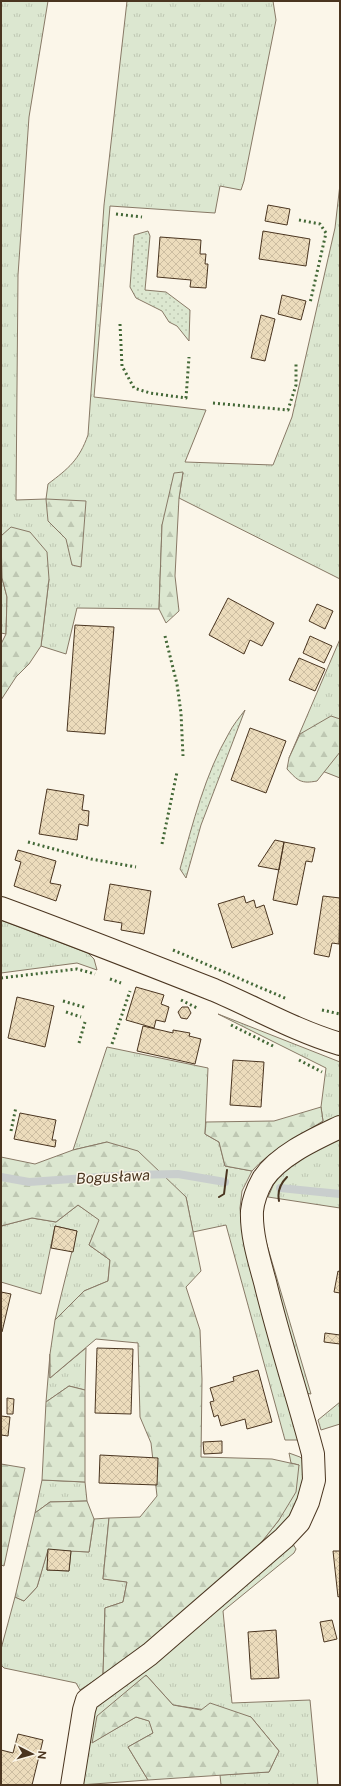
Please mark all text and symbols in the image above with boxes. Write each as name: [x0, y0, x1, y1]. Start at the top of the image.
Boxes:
water label: Bogusława: [75, 1166, 150, 1187]
north arrow: [12, 1734, 52, 1774]
text: N: [36, 1750, 48, 1760]

